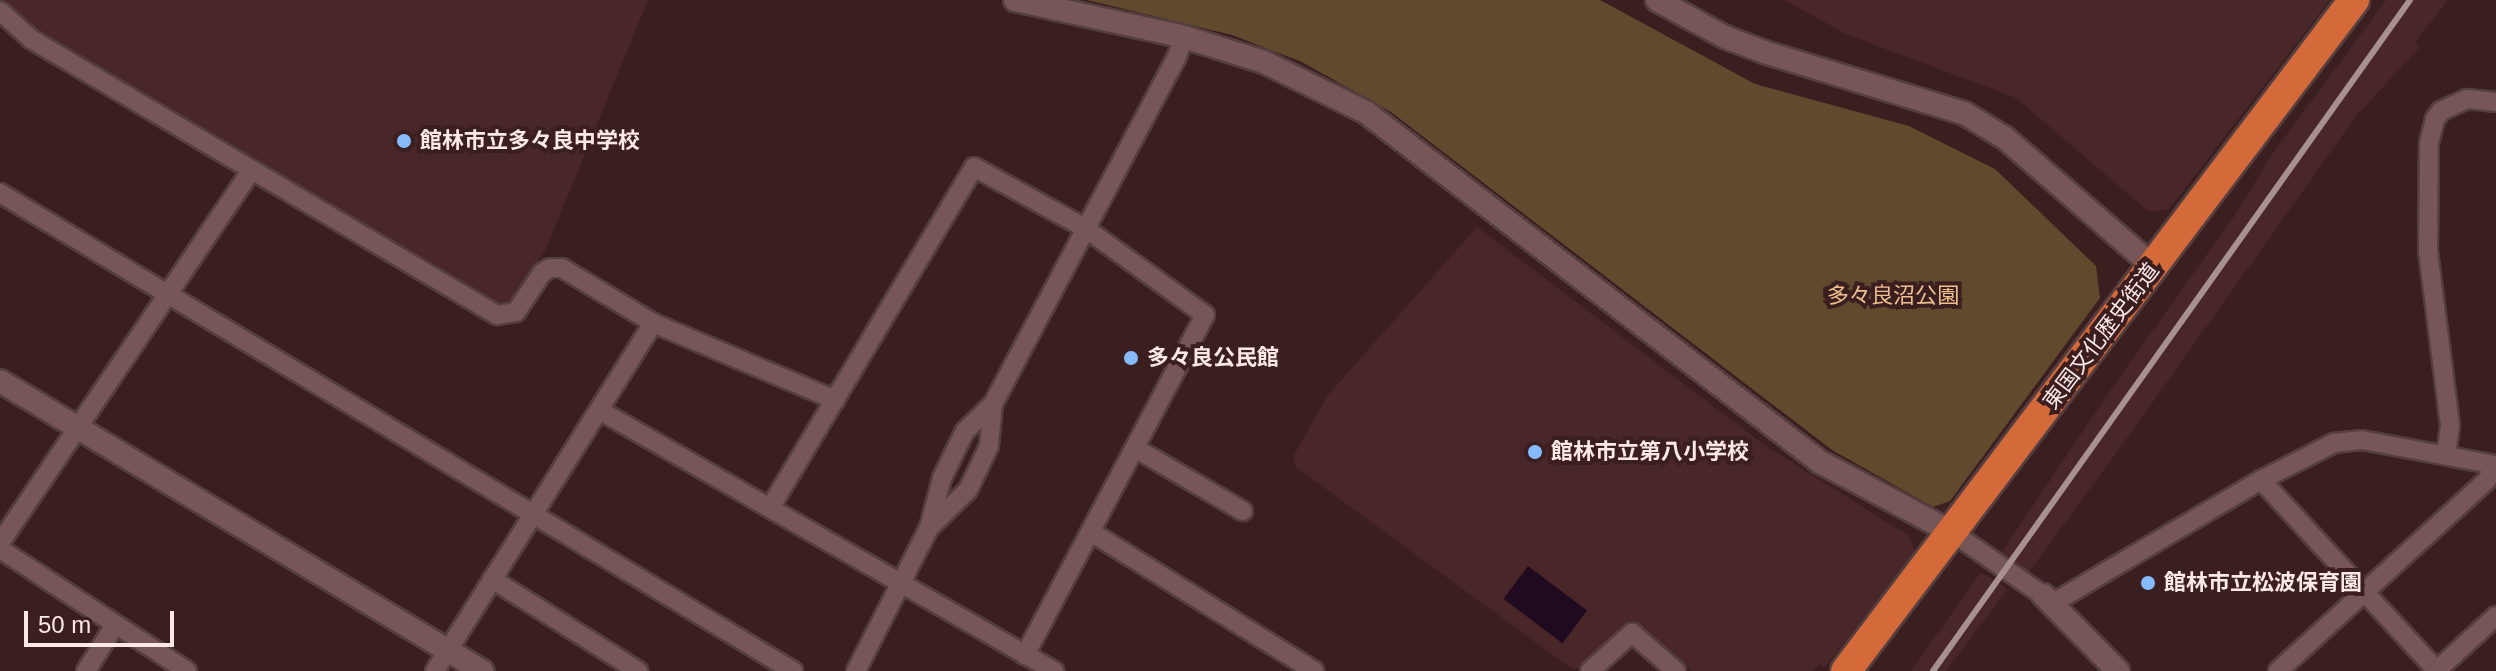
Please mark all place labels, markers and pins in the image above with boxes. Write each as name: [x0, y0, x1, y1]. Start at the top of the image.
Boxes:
place label: 館林市立多々良中学校: [420, 128, 640, 154]
marker: 館林市立多々良中学校: [395, 132, 413, 150]
place label: 多々良公民館: [1147, 345, 1279, 371]
marker: 多々良公民館: [1122, 349, 1140, 367]
place label: 館林市立第八小学校: [1551, 439, 1749, 465]
marker: 館林市立第八小学校: [1526, 443, 1544, 461]
place label: 館林市立松波保育園: [2164, 570, 2362, 596]
marker: 館林市立松波保育園: [2139, 574, 2157, 592]

